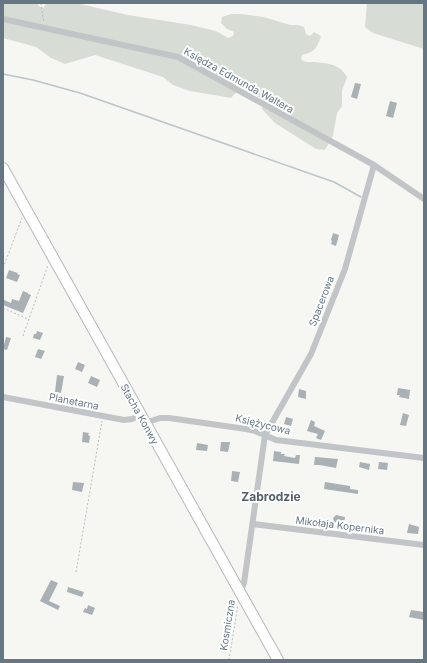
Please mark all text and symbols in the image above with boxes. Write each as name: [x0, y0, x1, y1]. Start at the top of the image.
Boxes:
street label: Księdza Edmunda Waltera: [182, 45, 296, 115]
street label: Spacerowa: [306, 274, 336, 328]
street label: Stacha Konwy: [118, 382, 162, 447]
street label: Planetarna: [48, 390, 100, 412]
street label: Księżycowa: [234, 411, 292, 437]
district label: Zabrodzie: [241, 489, 301, 504]
street label: Mikołaja Kopernika: [295, 514, 385, 536]
street label: Kosmiczna: [217, 599, 237, 651]

